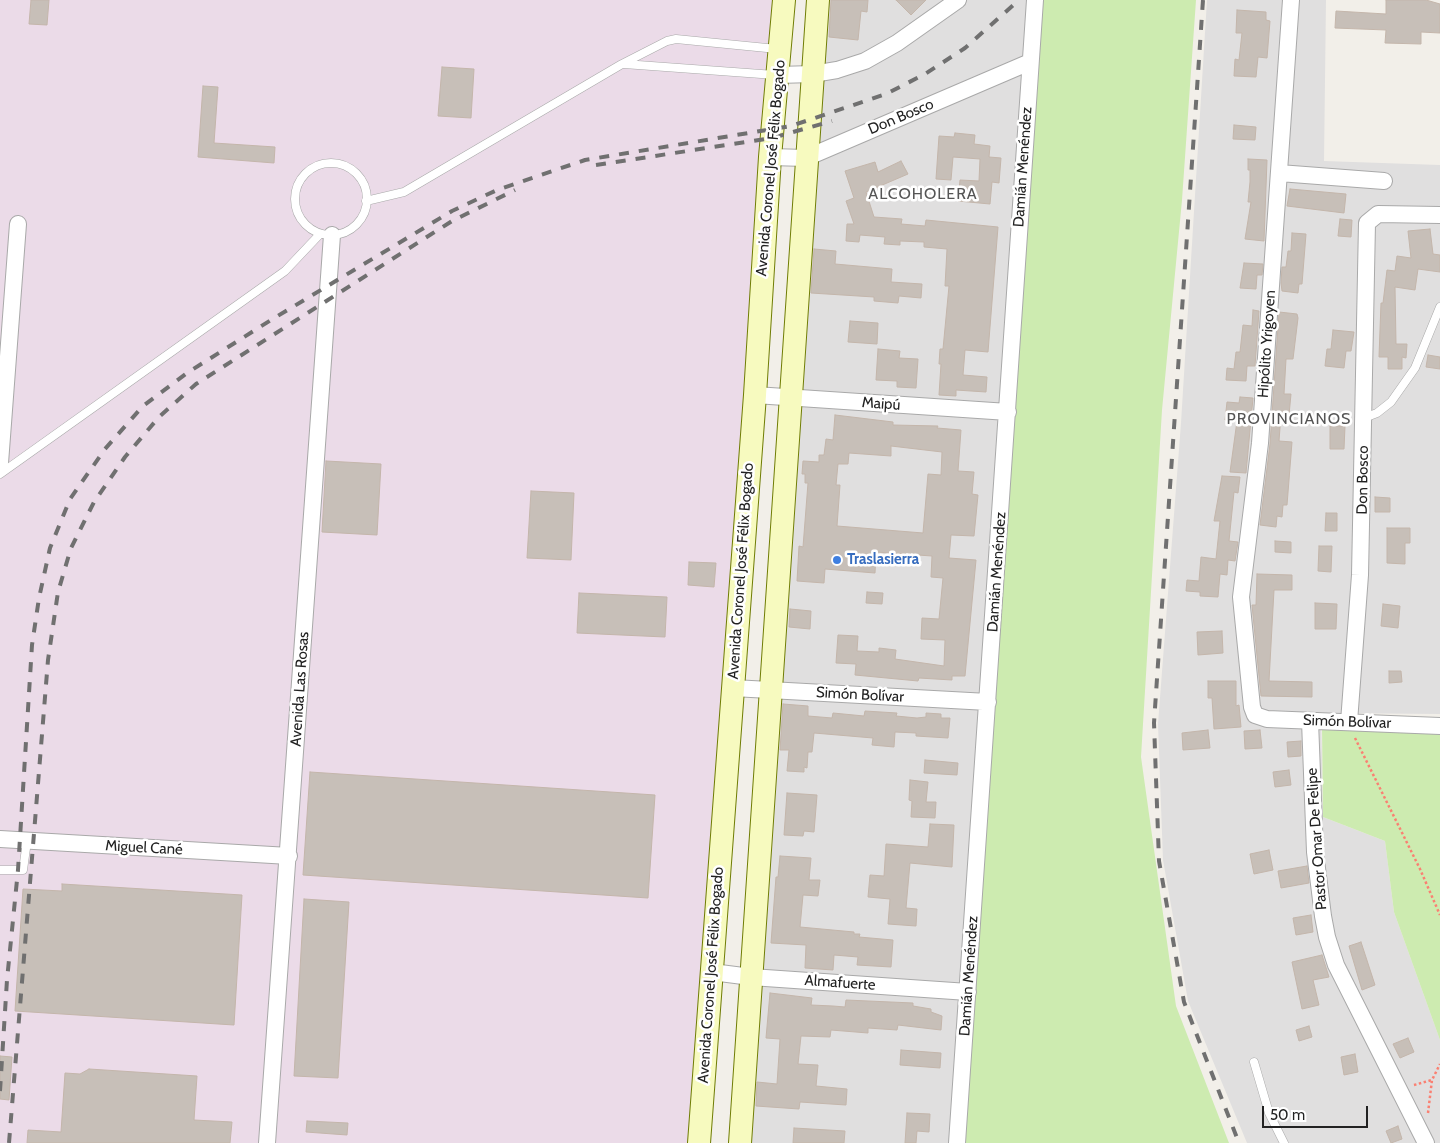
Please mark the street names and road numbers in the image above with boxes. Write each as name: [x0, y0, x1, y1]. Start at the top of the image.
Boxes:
street label: Avenida Coronel José Félix Bogado: [753, 59, 789, 277]
street label: Don Bosco: [866, 95, 936, 139]
street label: Damián Menéndez: [1010, 106, 1036, 228]
street label: Hipólito Yrigoyen: [1254, 289, 1280, 399]
street label: Maipú: [861, 394, 901, 414]
street label: Don Bosco: [1353, 445, 1373, 515]
street label: Avenida Coronel José Félix Bogado: [724, 462, 758, 680]
street label: Damián Menéndez: [984, 511, 1010, 633]
street label: Avenida Las Rosas: [287, 631, 313, 747]
street label: Simón Bolívar: [816, 684, 904, 706]
street label: Simón Bolívar: [1303, 711, 1391, 733]
street label: Pastor Omar De Felipe: [1303, 767, 1331, 911]
street label: Miguel Cané: [105, 837, 183, 859]
street label: Avenida Coronel José Félix Bogado: [694, 866, 728, 1084]
street label: Damián Menéndez: [956, 915, 982, 1037]
street label: Almafuerte: [804, 972, 876, 994]

